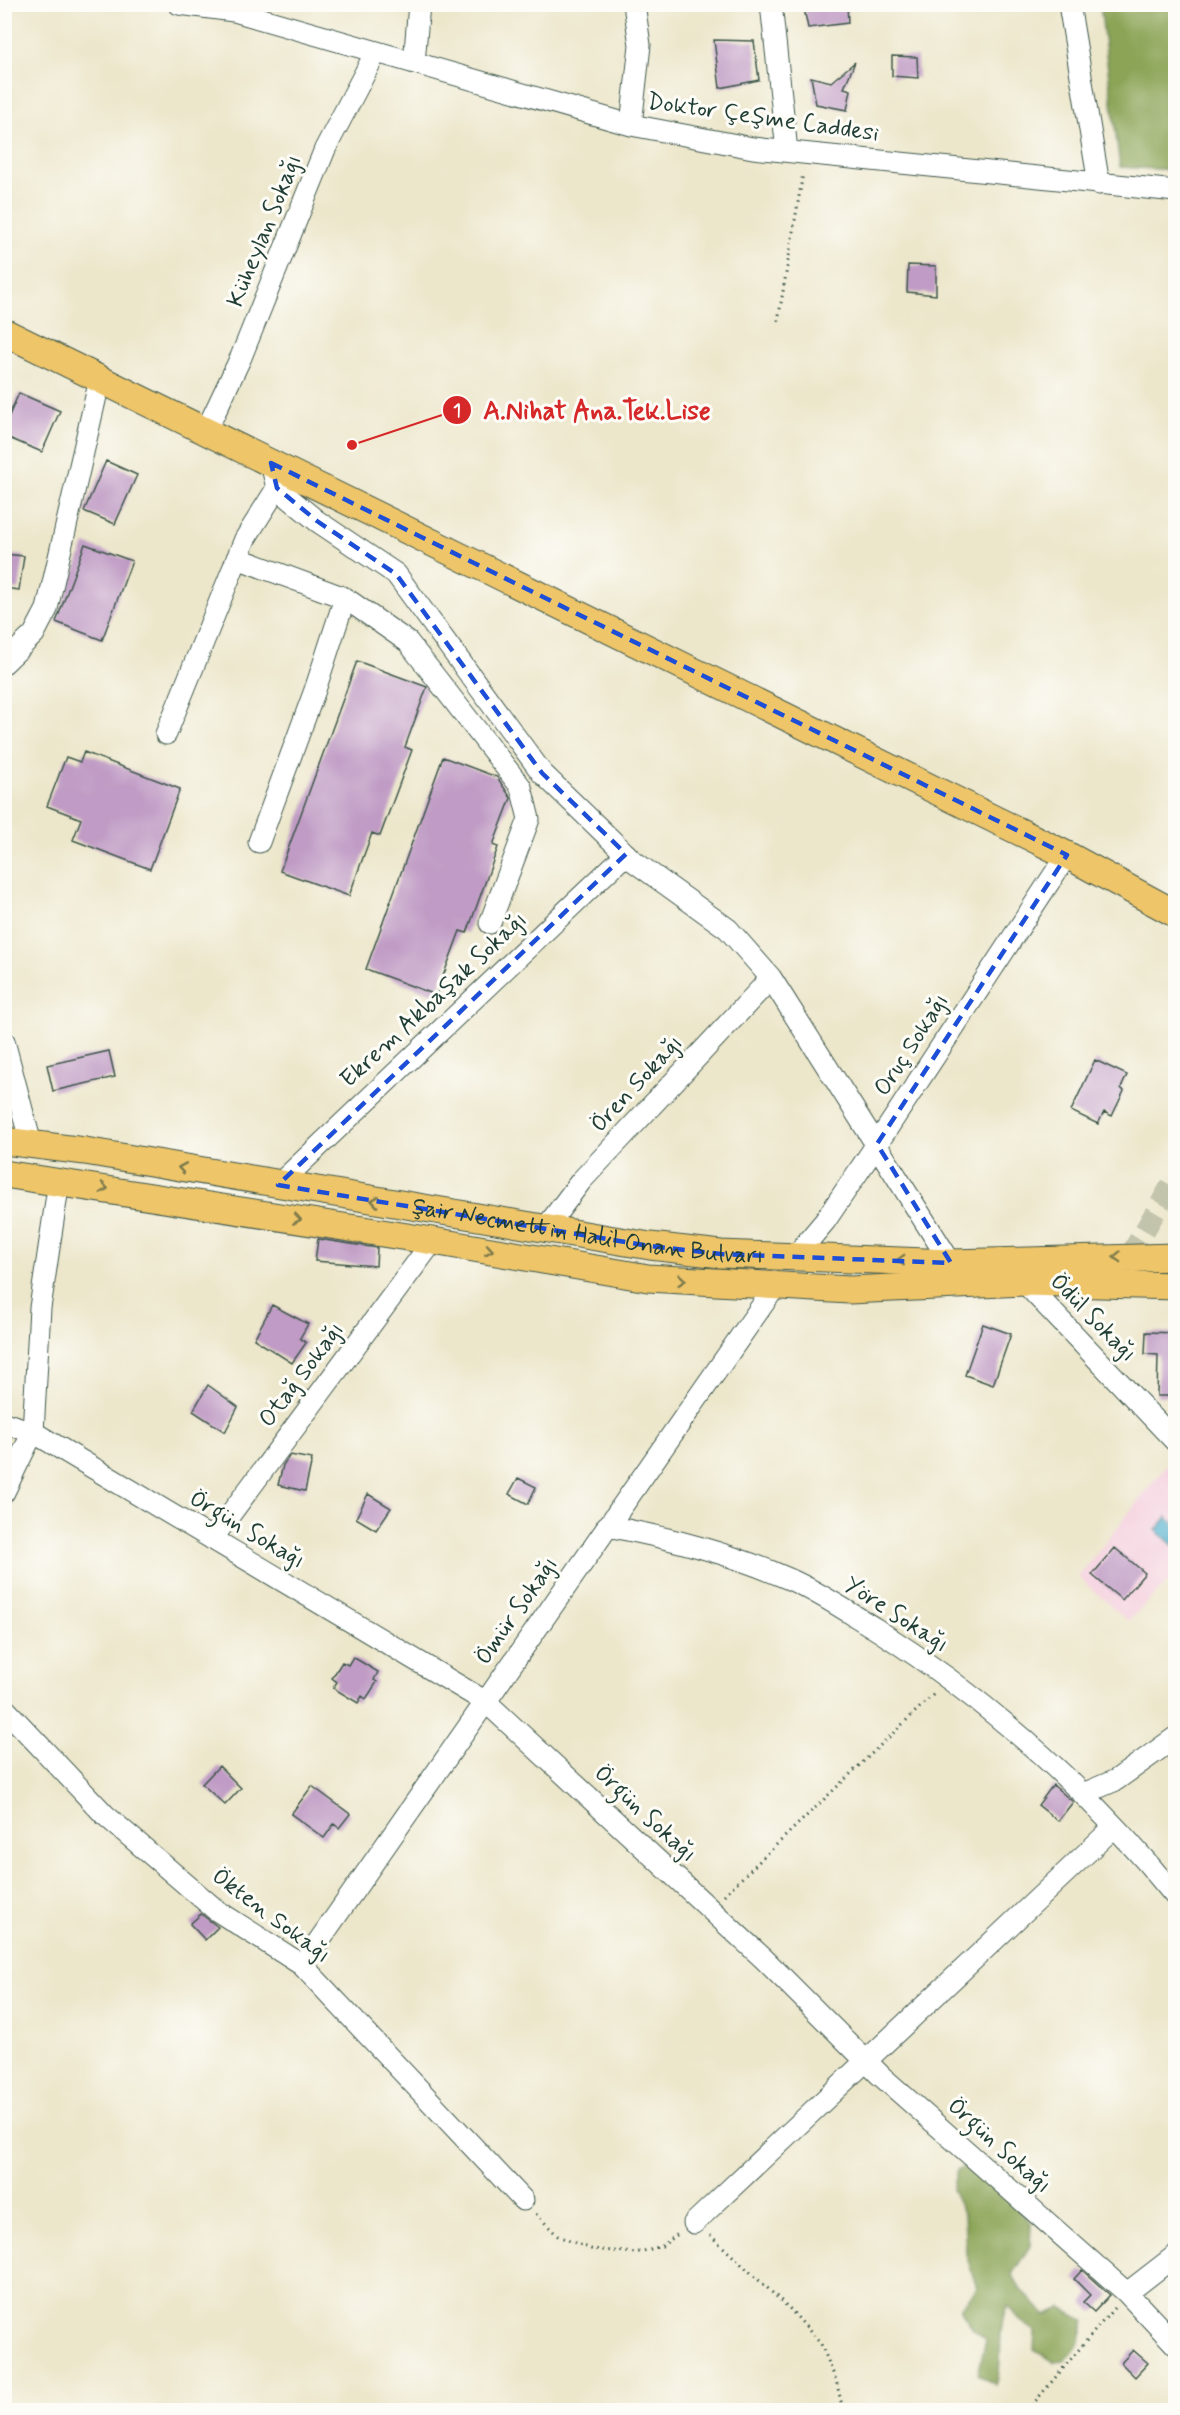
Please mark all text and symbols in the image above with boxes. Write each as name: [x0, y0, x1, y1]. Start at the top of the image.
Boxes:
street label: Doktor Çeşme Caddesi: [645, 86, 881, 150]
street label: Küheylan Sokağı: [220, 150, 310, 312]
callout: A.Nihat Ana.Tek.Lise: [442, 388, 723, 432]
text: A.Nihat Ana.Tek.Lise: [483, 395, 711, 429]
text: 1: [453, 399, 461, 423]
street label: Ekrem Akbaşak Sokağı: [334, 905, 534, 1095]
street label: Oruç Sokağı: [867, 988, 957, 1102]
street label: Ören Sokağı: [584, 1029, 690, 1139]
one-way arrow: [178, 1162, 188, 1175]
one-way arrow: [99, 1182, 109, 1194]
street label: Şair Necmettin Halil Onan Bulvarı: [410, 1191, 764, 1271]
one-way arrow: [370, 1195, 379, 1207]
one-way arrow: [291, 1212, 301, 1225]
one-way arrow: [484, 1244, 494, 1256]
one-way arrow: [1113, 1251, 1122, 1263]
one-way arrow: [897, 1254, 906, 1266]
street label: Ödül Sokağı: [1043, 1267, 1143, 1369]
one-way arrow: [677, 1273, 686, 1286]
street label: Otağ Sokağı: [252, 1316, 352, 1434]
street label: Örgün Sokağı: [182, 1483, 311, 1579]
street label: Ömür Sokağı: [468, 1551, 566, 1671]
street label: Yöre Sokağı: [838, 1570, 954, 1660]
street label: Örgün Sokağı: [585, 1758, 703, 1872]
street label: Ökten Sokağı: [205, 1861, 337, 1971]
street label: Örgün Sokağı: [938, 2091, 1058, 2203]

